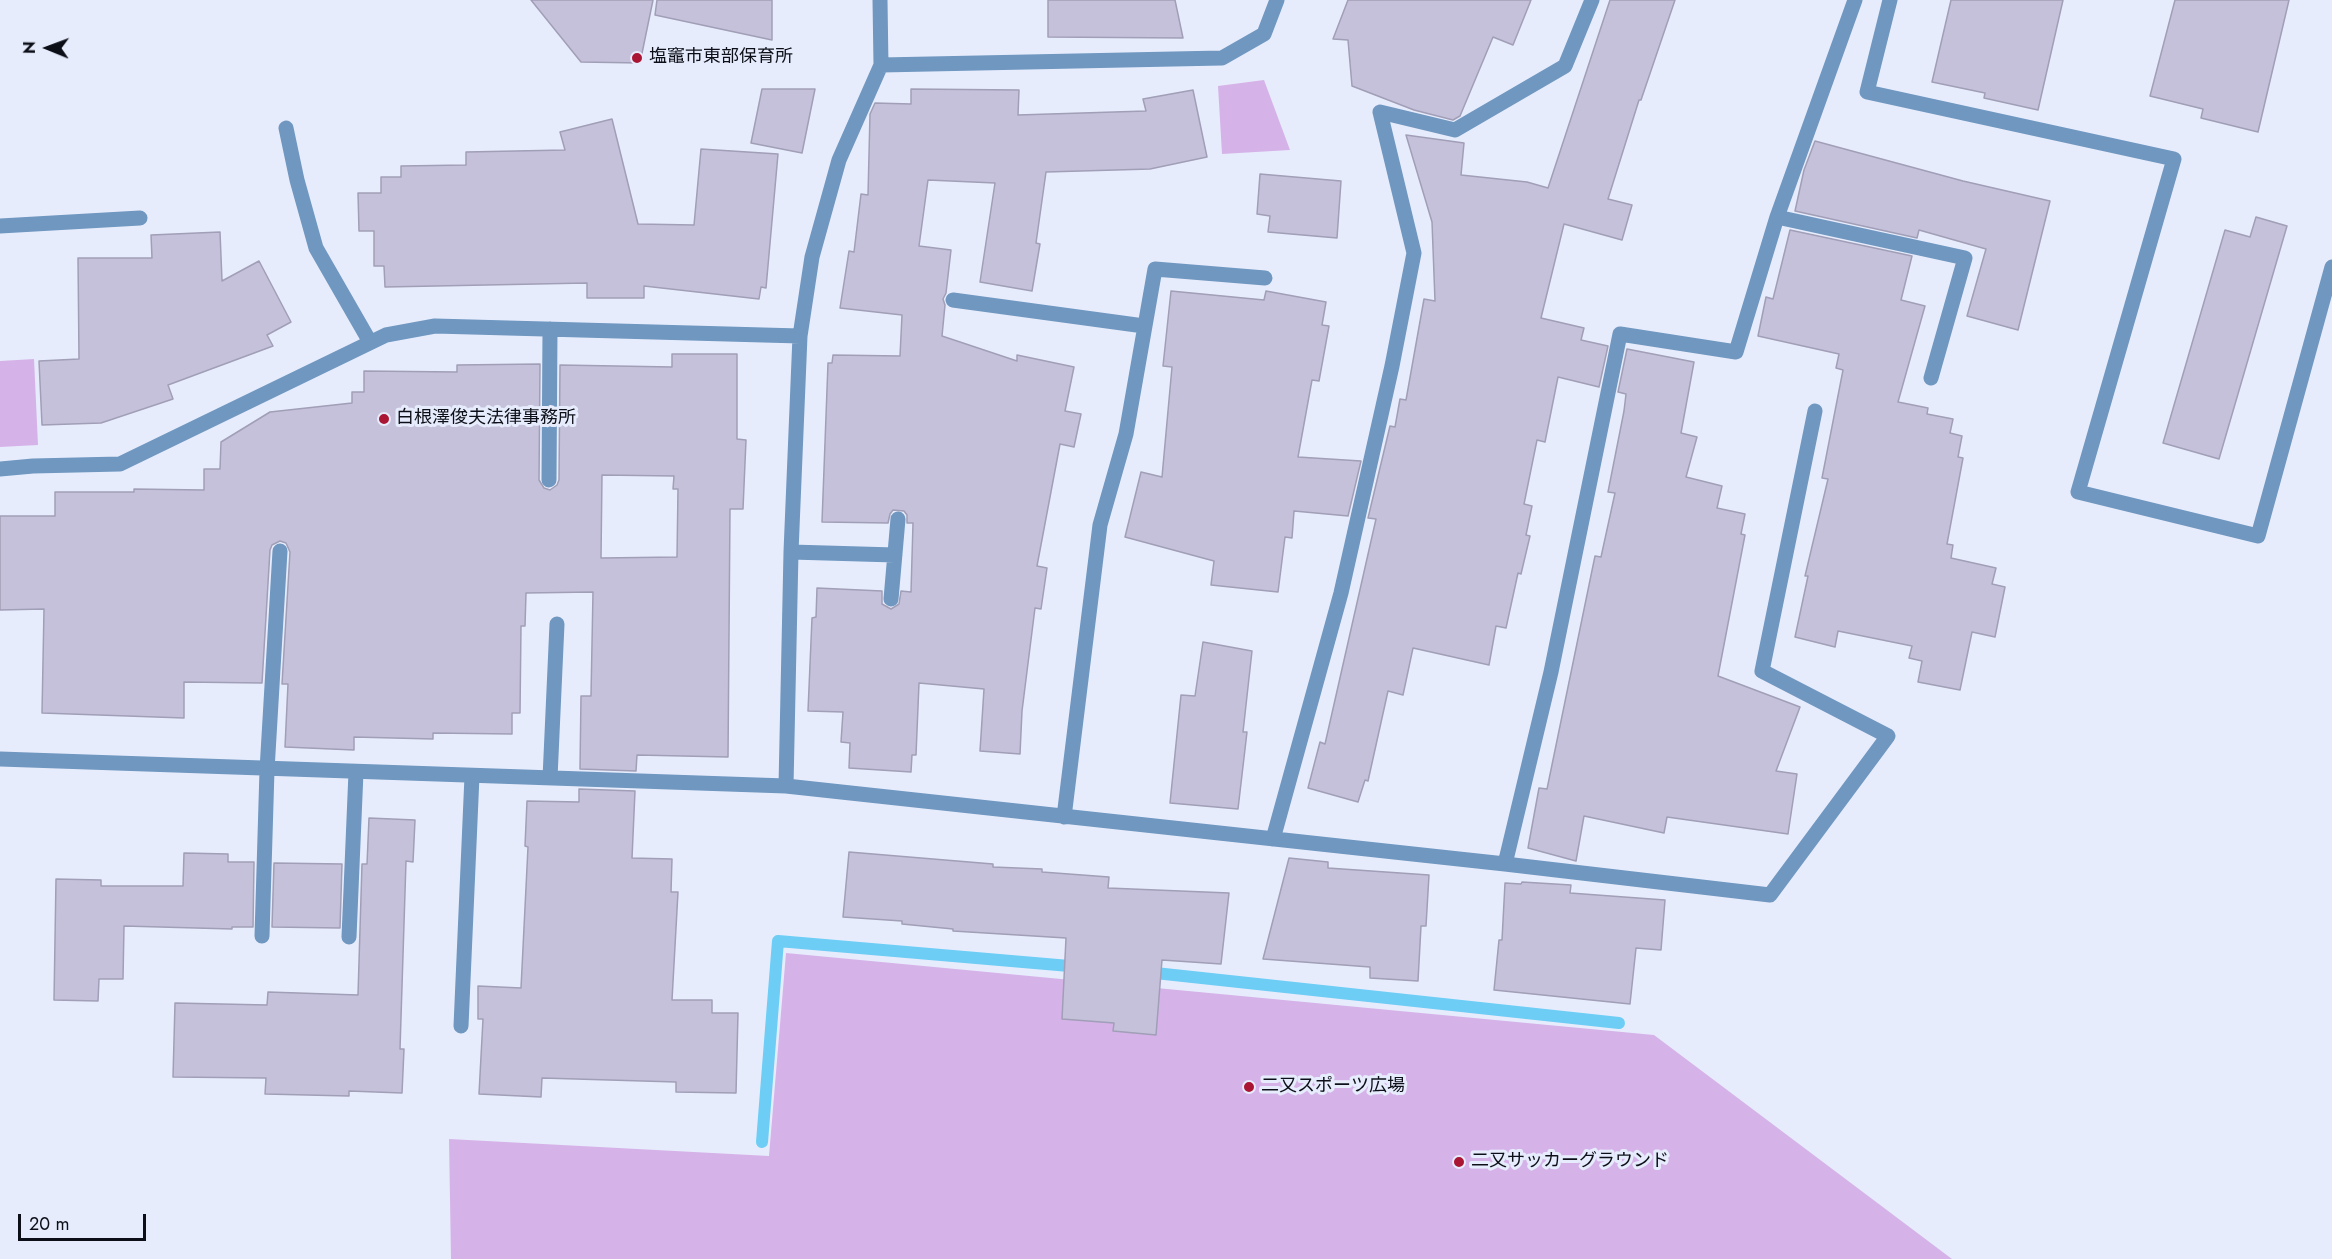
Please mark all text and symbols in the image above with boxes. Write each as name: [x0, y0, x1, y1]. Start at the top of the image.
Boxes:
north arrow: [18, 18, 78, 78]
text: N: [18, 41, 41, 54]
place label: 塩竈市東部保育所: [649, 47, 793, 69]
marker: 塩竈市東部保育所: [630, 51, 644, 65]
place label: 白根澤俊夫法律事務所: [396, 408, 576, 430]
marker: 白根澤俊夫法律事務所: [377, 412, 391, 426]
place label: 二又スポーツ広場: [1261, 1076, 1405, 1098]
marker: 二又スポーツ広場: [1242, 1080, 1256, 1094]
place label: 二又サッカーグラウンド: [1471, 1151, 1669, 1173]
marker: 二又サッカーグラウンド: [1452, 1155, 1466, 1169]
scale bar: [21, 1202, 148, 1240]
text: 20 m: [29, 1211, 69, 1237]

